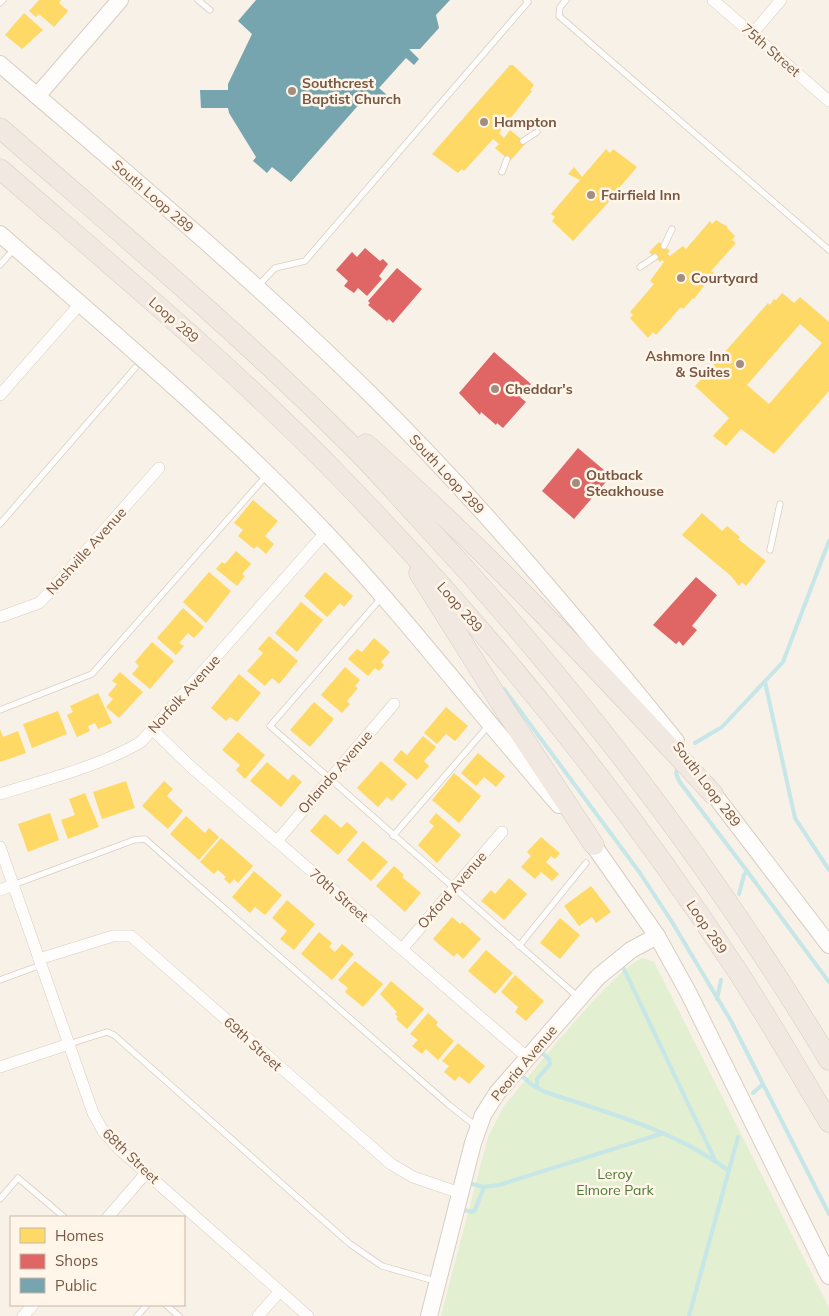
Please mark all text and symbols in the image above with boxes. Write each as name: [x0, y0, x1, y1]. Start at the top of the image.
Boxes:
street label: 75th Street: [738, 19, 804, 81]
place label: Southcrest Baptist Church: [302, 74, 401, 108]
marker: Southcrest Baptist Church: [286, 85, 298, 97]
place label: Hampton: [494, 113, 557, 131]
marker: Hampton: [478, 116, 490, 128]
street label: South Loop 289: [108, 156, 198, 236]
place label: Fairfield Inn: [601, 186, 680, 204]
marker: Fairfield Inn: [585, 189, 597, 201]
place label: Courtyard: [691, 269, 758, 287]
marker: Courtyard: [675, 272, 687, 284]
street label: Loop 289: [145, 293, 203, 347]
place label: Ashmore Inn & Suites: [646, 347, 730, 381]
marker: Ashmore Inn & Suites: [734, 358, 746, 370]
place label: Cheddar's: [505, 380, 573, 398]
marker: Cheddar's: [489, 383, 501, 395]
street label: South Loop 289: [406, 430, 488, 518]
place label: Outback Steakhouse: [586, 466, 664, 500]
marker: Outback Steakhouse: [570, 477, 582, 489]
street label: Nashville Avenue: [42, 504, 130, 598]
street label: Loop 289: [433, 578, 487, 636]
street label: Norfolk Avenue: [144, 651, 224, 737]
street label: Orlando Avenue: [294, 727, 376, 817]
street label: South Loop 289: [669, 738, 745, 830]
street label: Oxford Avenue: [414, 848, 490, 932]
street label: 70th Street: [306, 864, 372, 926]
street label: Loop 289: [683, 897, 731, 957]
street label: 69th Street: [220, 1013, 286, 1075]
street label: Peoria Avenue: [487, 1021, 561, 1105]
street label: 68th Street: [99, 1124, 163, 1188]
park label: Leroy Elmore Park: [576, 1165, 655, 1199]
legend: [10, 1216, 185, 1306]
text: Homes: [55, 1226, 104, 1245]
text: Shops: [55, 1251, 98, 1270]
text: Public: [55, 1276, 97, 1295]

